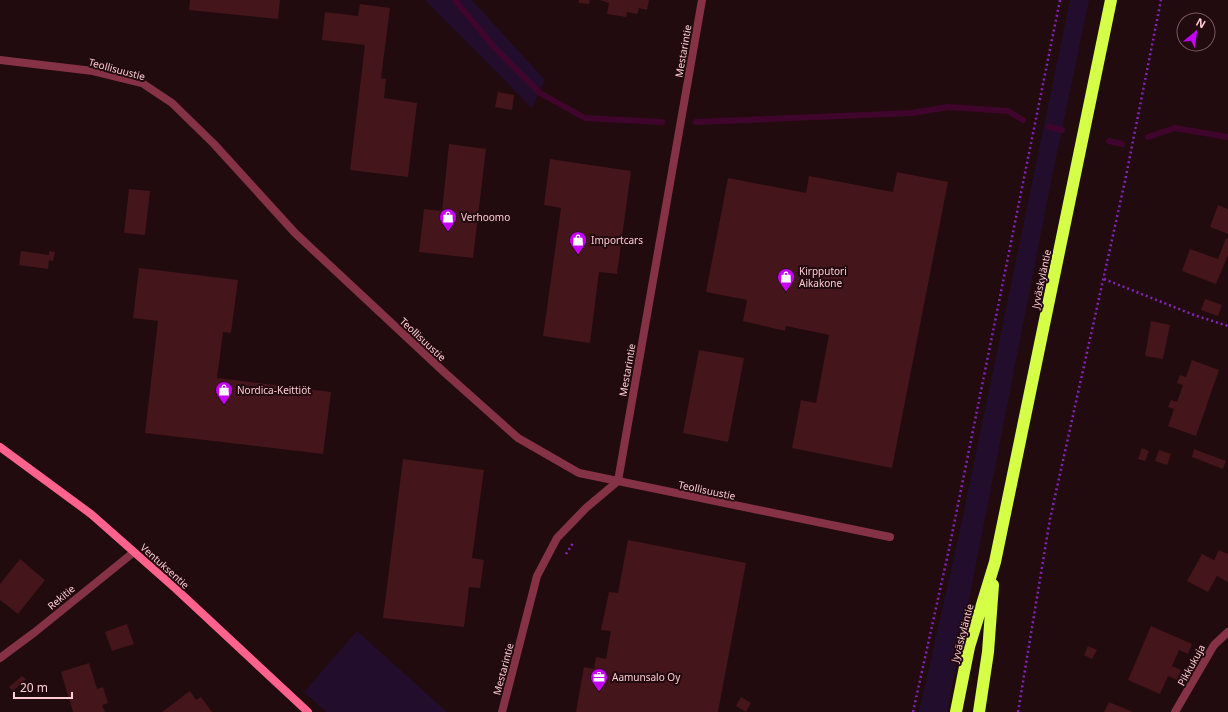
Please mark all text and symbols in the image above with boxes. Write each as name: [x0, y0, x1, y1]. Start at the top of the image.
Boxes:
north arrow: [1176, 12, 1216, 52]
text: N: [1194, 14, 1209, 32]
street label: Mestarintie: [671, 23, 695, 79]
street label: Teollisuustie: [87, 55, 147, 83]
shop icon: Verhoomo: [438, 207, 458, 232]
place label: Verhoomo: [461, 210, 510, 224]
shop icon: Importcars: [568, 230, 588, 255]
place label: Importcars: [591, 233, 643, 247]
street label: Jyväskyläntie: [1028, 248, 1054, 311]
place label: Kirpputori Aikakone: [799, 264, 847, 290]
shop icon: Kirpputori Aikakone: [776, 267, 796, 292]
street label: Teollisuustie: [397, 314, 449, 364]
street label: Mestarintie: [615, 342, 639, 398]
shop icon: Nordica-Keittiöt: [214, 380, 234, 405]
place label: Nordica-Keittiöt: [237, 383, 311, 397]
street label: Teollisuustie: [677, 477, 737, 503]
street label: Ventuksentie: [138, 540, 193, 592]
street label: Rekitie: [44, 581, 78, 613]
street label: Jyväskyläntie: [947, 602, 977, 665]
street label: Mestarintie: [489, 641, 517, 697]
street label: Pikkukuja: [1174, 642, 1208, 688]
office icon: Aamunsalo Oy: [589, 667, 609, 692]
place label: Aamunsalo Oy: [612, 670, 681, 684]
scale bar: [14, 674, 72, 700]
text: 20 m: [20, 679, 48, 696]

